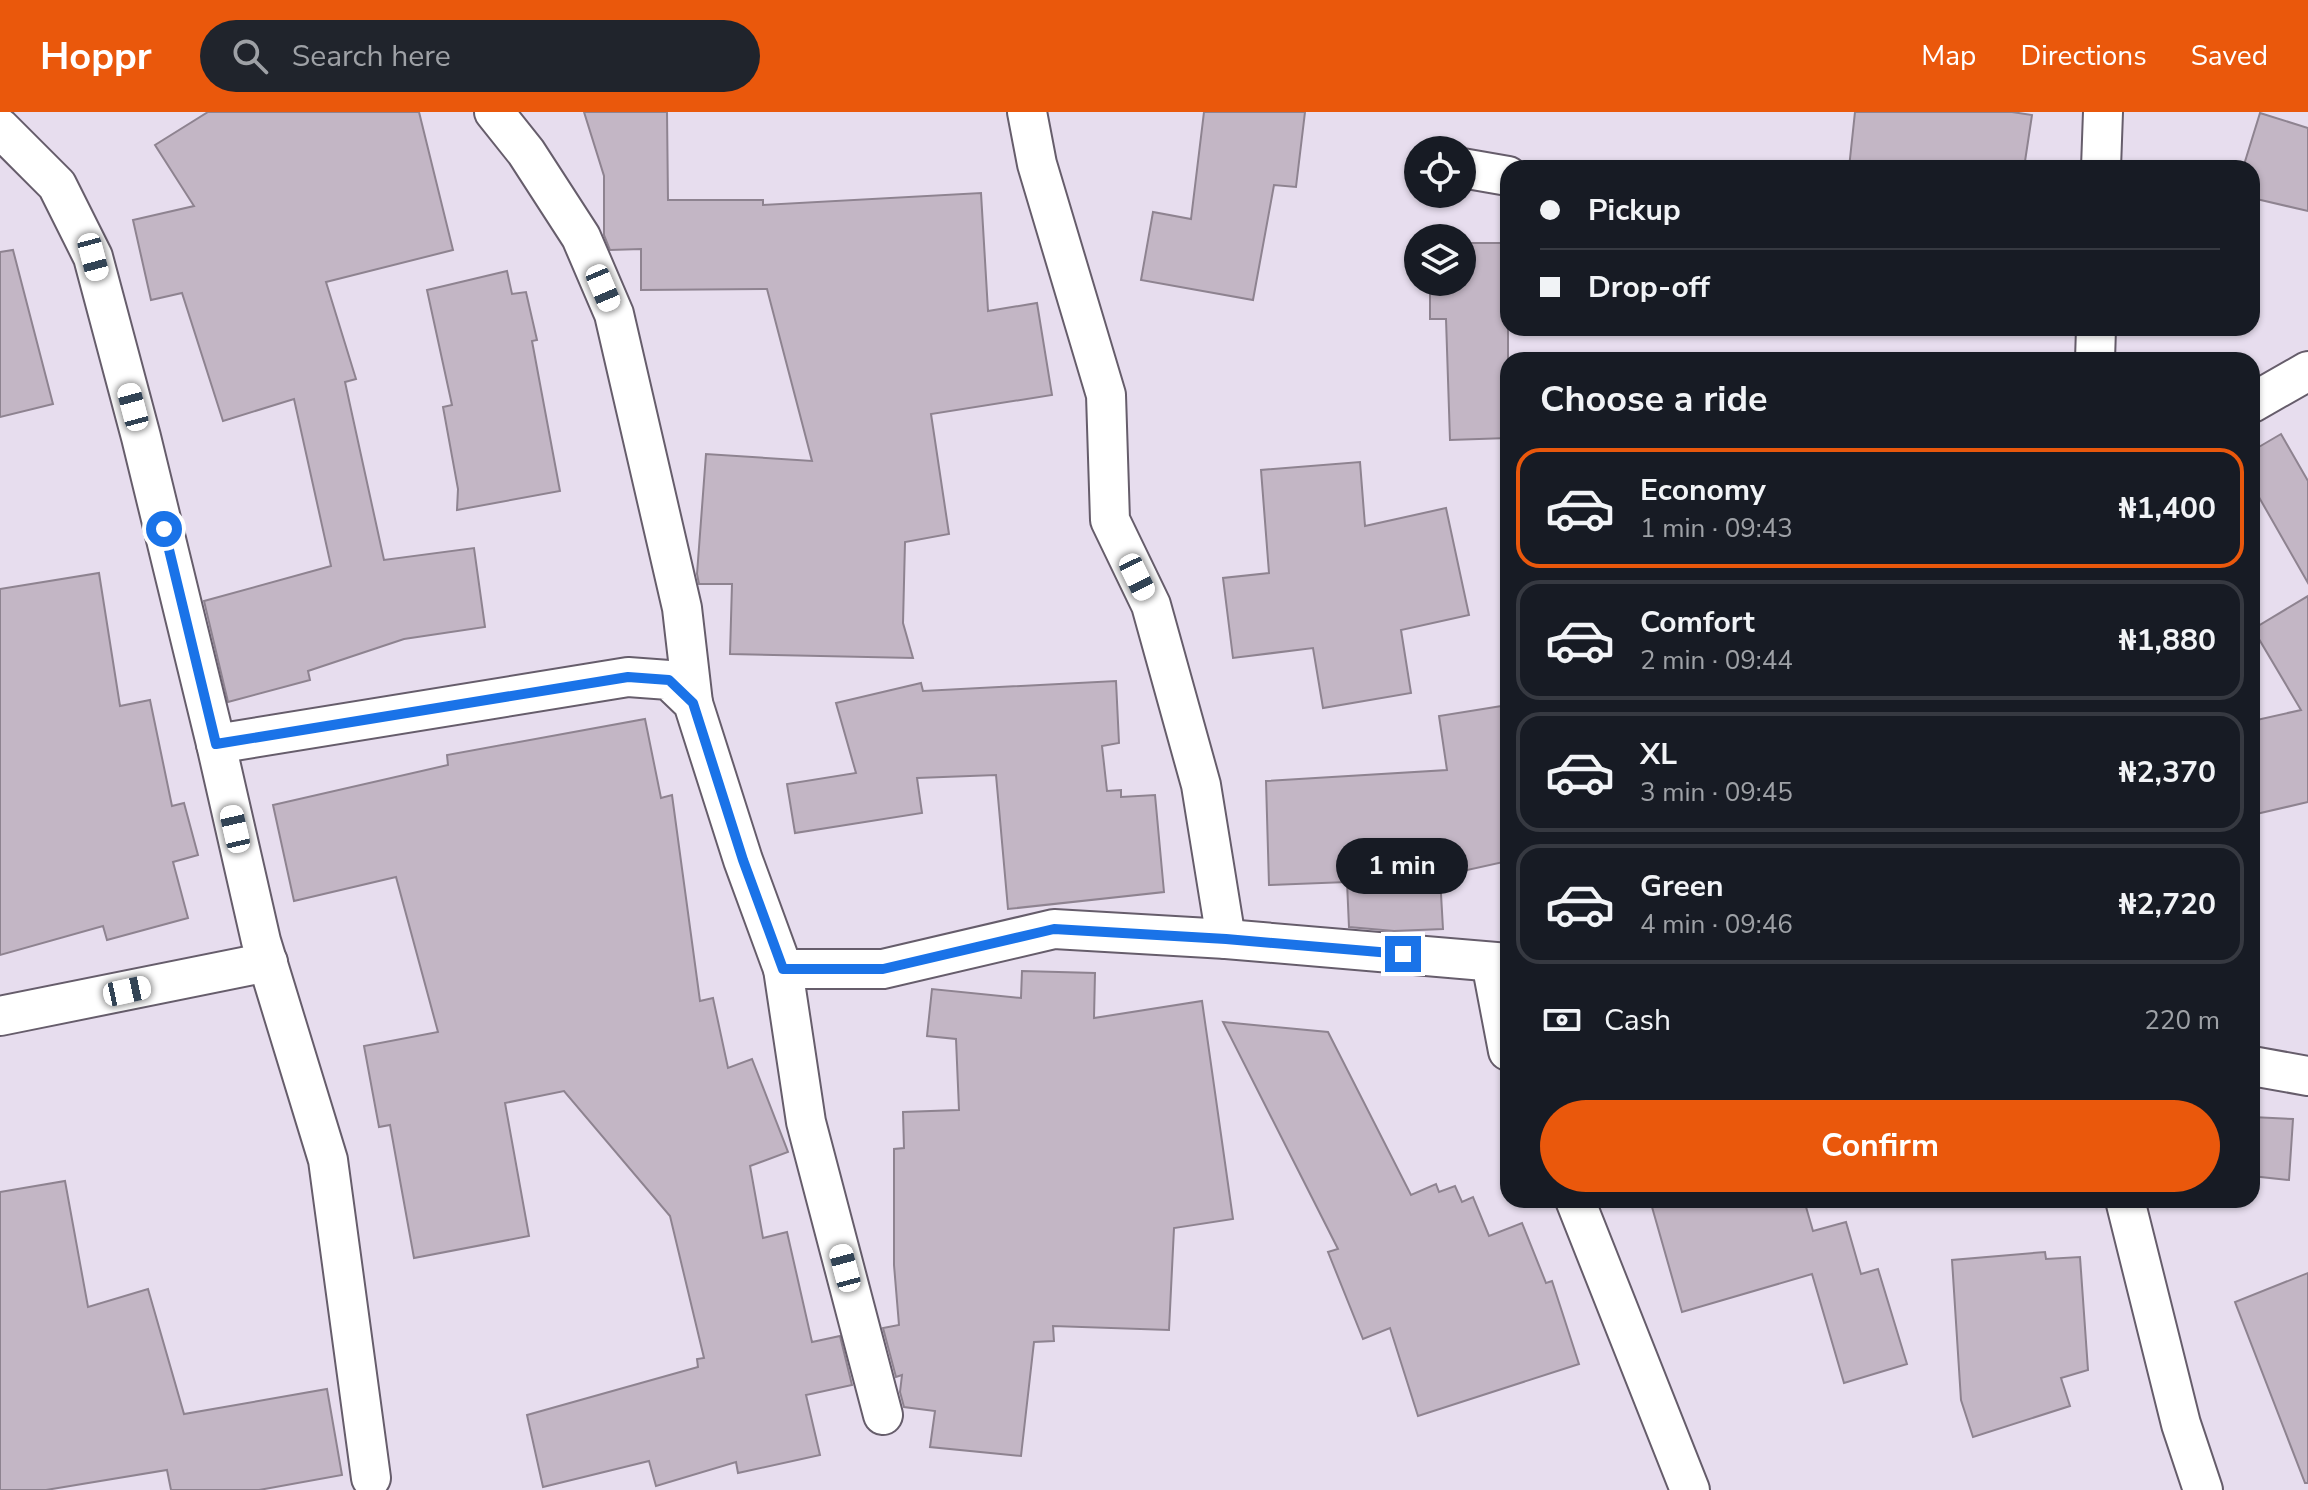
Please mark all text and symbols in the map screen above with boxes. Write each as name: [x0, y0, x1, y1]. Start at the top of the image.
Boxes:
search box: [200, 20, 760, 92]
text: Hoppr: [40, 31, 152, 82]
icon: search: [228, 34, 272, 78]
text: Search here: [292, 36, 451, 77]
text: Map: [1921, 37, 1976, 75]
text: Directions: [2020, 37, 2147, 75]
text: Saved: [2191, 37, 2268, 75]
map controls: [1404, 136, 1476, 296]
button: locate: [1404, 136, 1476, 208]
text: Pickup: [1588, 190, 1681, 231]
button: layers: [1404, 224, 1476, 296]
car: [75, 231, 111, 283]
car: [583, 261, 623, 315]
text: Drop-off: [1588, 267, 1710, 308]
text: Choose a ride: [1540, 375, 1768, 424]
car: [115, 381, 151, 433]
text: Economy: [1640, 470, 1766, 511]
icon: car: [1544, 472, 1616, 544]
text: ₦1,400: [2119, 488, 2216, 529]
route start: [146, 511, 182, 547]
text: 1 min · 09:43: [1640, 511, 1793, 546]
car: [1116, 550, 1158, 604]
text: Comfort: [1640, 602, 1755, 643]
icon: car: [1544, 604, 1616, 676]
text: ₦1,880: [2119, 620, 2216, 661]
text: 2 min · 09:44: [1640, 643, 1793, 678]
text: XL: [1640, 734, 1677, 775]
icon: car: [1544, 736, 1616, 808]
text: ₦2,370: [2119, 752, 2216, 793]
text: 3 min · 09:45: [1640, 775, 1793, 810]
car: [218, 803, 252, 855]
callout: 1 min: [1337, 838, 1469, 894]
text: 1 min: [1368, 848, 1436, 883]
text: Green: [1640, 866, 1724, 907]
icon: car: [1544, 868, 1616, 940]
text: ₦2,720: [2119, 884, 2216, 925]
text: 4 min · 09:46: [1640, 907, 1793, 942]
route end: [1385, 936, 1421, 972]
car: [101, 974, 153, 1008]
icon: cash: [1540, 998, 1584, 1042]
text: Cash: [1604, 1000, 1671, 1041]
text: 220 m: [2144, 1003, 2220, 1038]
button: Confirm: [1540, 1100, 2220, 1192]
car: [827, 1242, 863, 1294]

